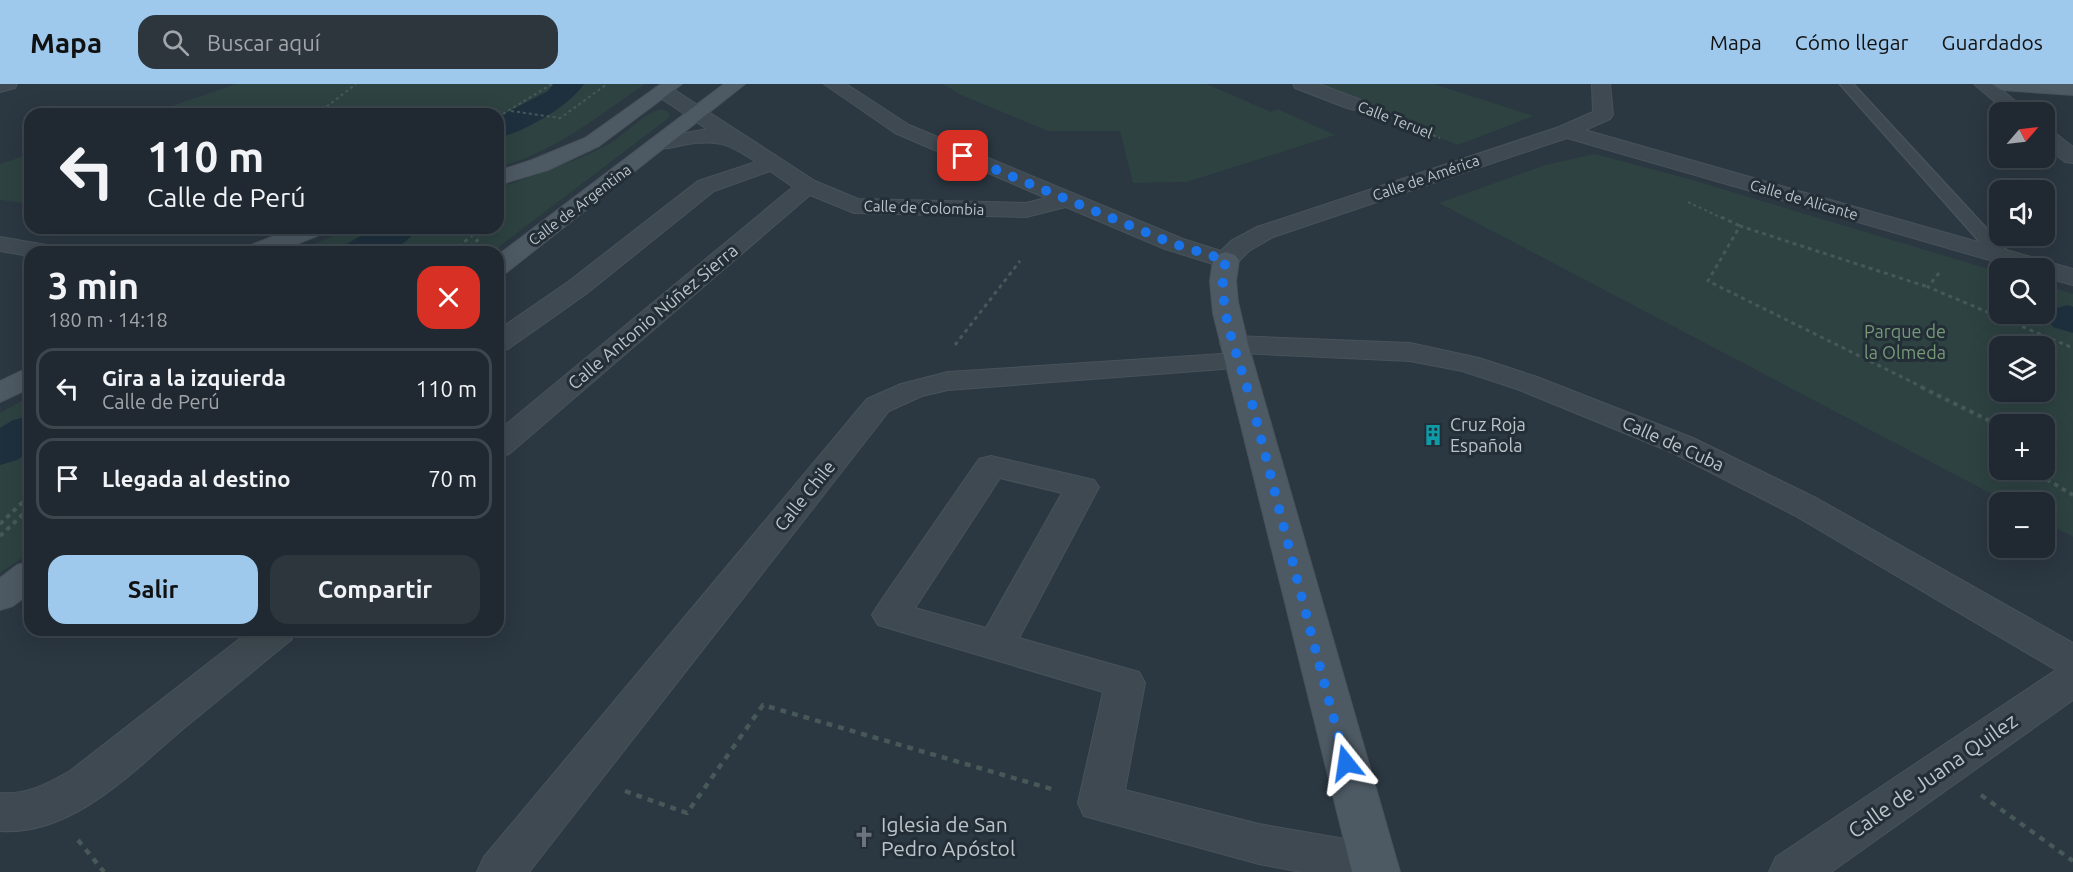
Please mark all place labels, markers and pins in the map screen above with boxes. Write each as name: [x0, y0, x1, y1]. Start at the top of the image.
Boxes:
pin: [937, 130, 988, 181]
place label: Cruz Roja Española: [1450, 414, 1526, 455]
building icon: Cruz Roja Española: [1421, 423, 1445, 447]
place label: Iglesia de San Pedro Apóstol: [881, 812, 1015, 860]
church icon: Iglesia de San Pedro Apóstol: [852, 825, 876, 849]

